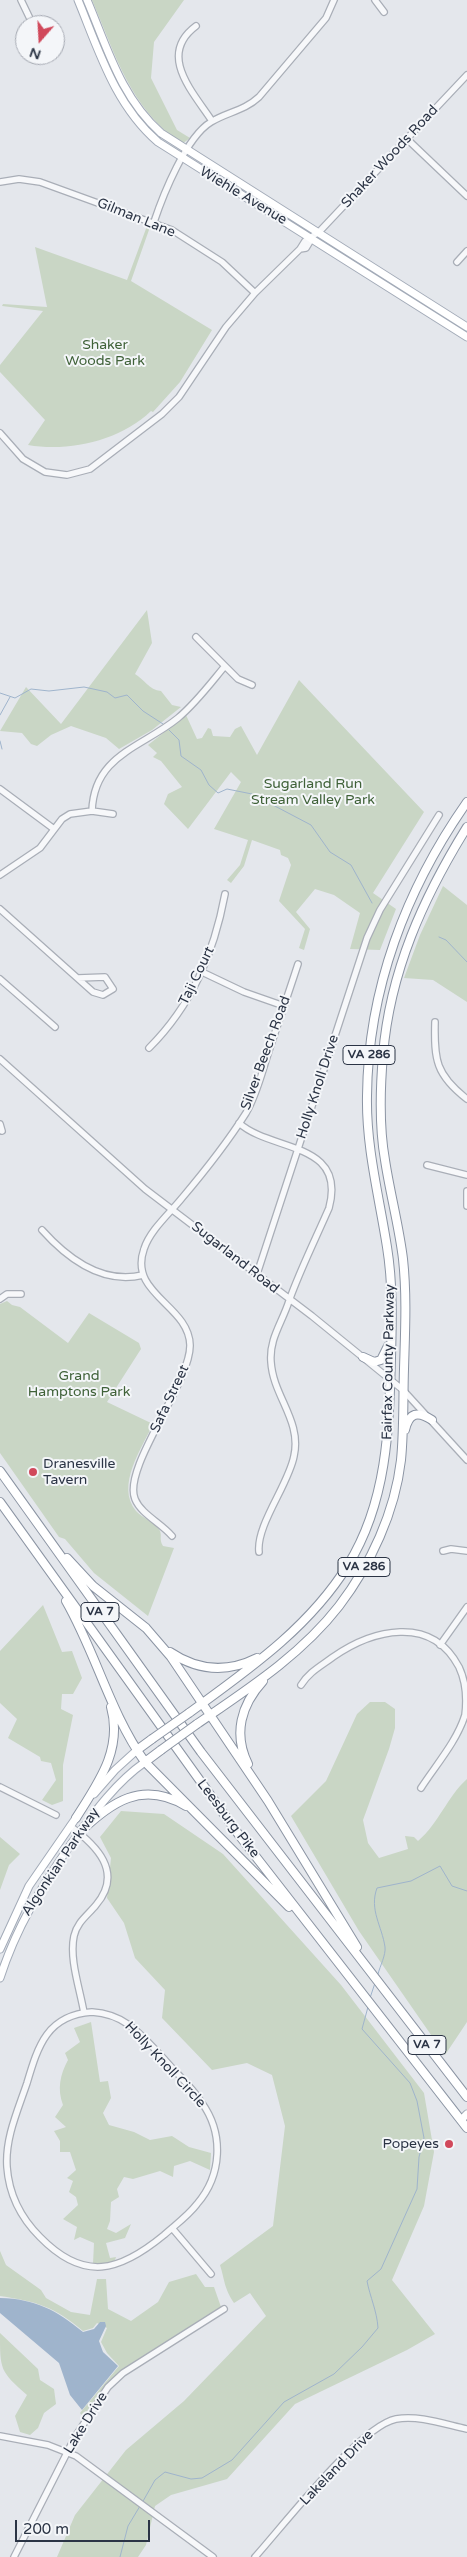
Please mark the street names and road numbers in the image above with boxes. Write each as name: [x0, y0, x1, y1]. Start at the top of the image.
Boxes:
street label: Shaker Woods Road: [338, 102, 442, 212]
street label: Wiehle Avenue: [196, 163, 290, 229]
street label: Gilman Lane: [94, 195, 178, 241]
street label: Taji Court: [176, 944, 218, 1008]
street label: Silver Beech Road: [238, 994, 294, 1112]
street label: Holly Knoll Drive: [293, 1033, 343, 1141]
road number: VA 286: [343, 1046, 395, 1064]
street label: Sugarland Road: [188, 1219, 282, 1297]
street label: Fairfax County Parkway: [379, 1284, 399, 1440]
street label: Safa Street: [147, 1362, 193, 1436]
road number: VA 286: [338, 1558, 390, 1576]
road number: VA 7: [81, 1602, 119, 1621]
street label: Leesburg Pike: [193, 1776, 263, 1862]
street label: Algonkian Parkway: [19, 1805, 103, 1919]
street label: Holly Knoll Circle: [121, 2019, 209, 2111]
road number: VA 7: [408, 2036, 446, 2054]
street label: Lake Drive: [60, 2389, 112, 2457]
street label: Lakeland Drive: [297, 2427, 377, 2509]

